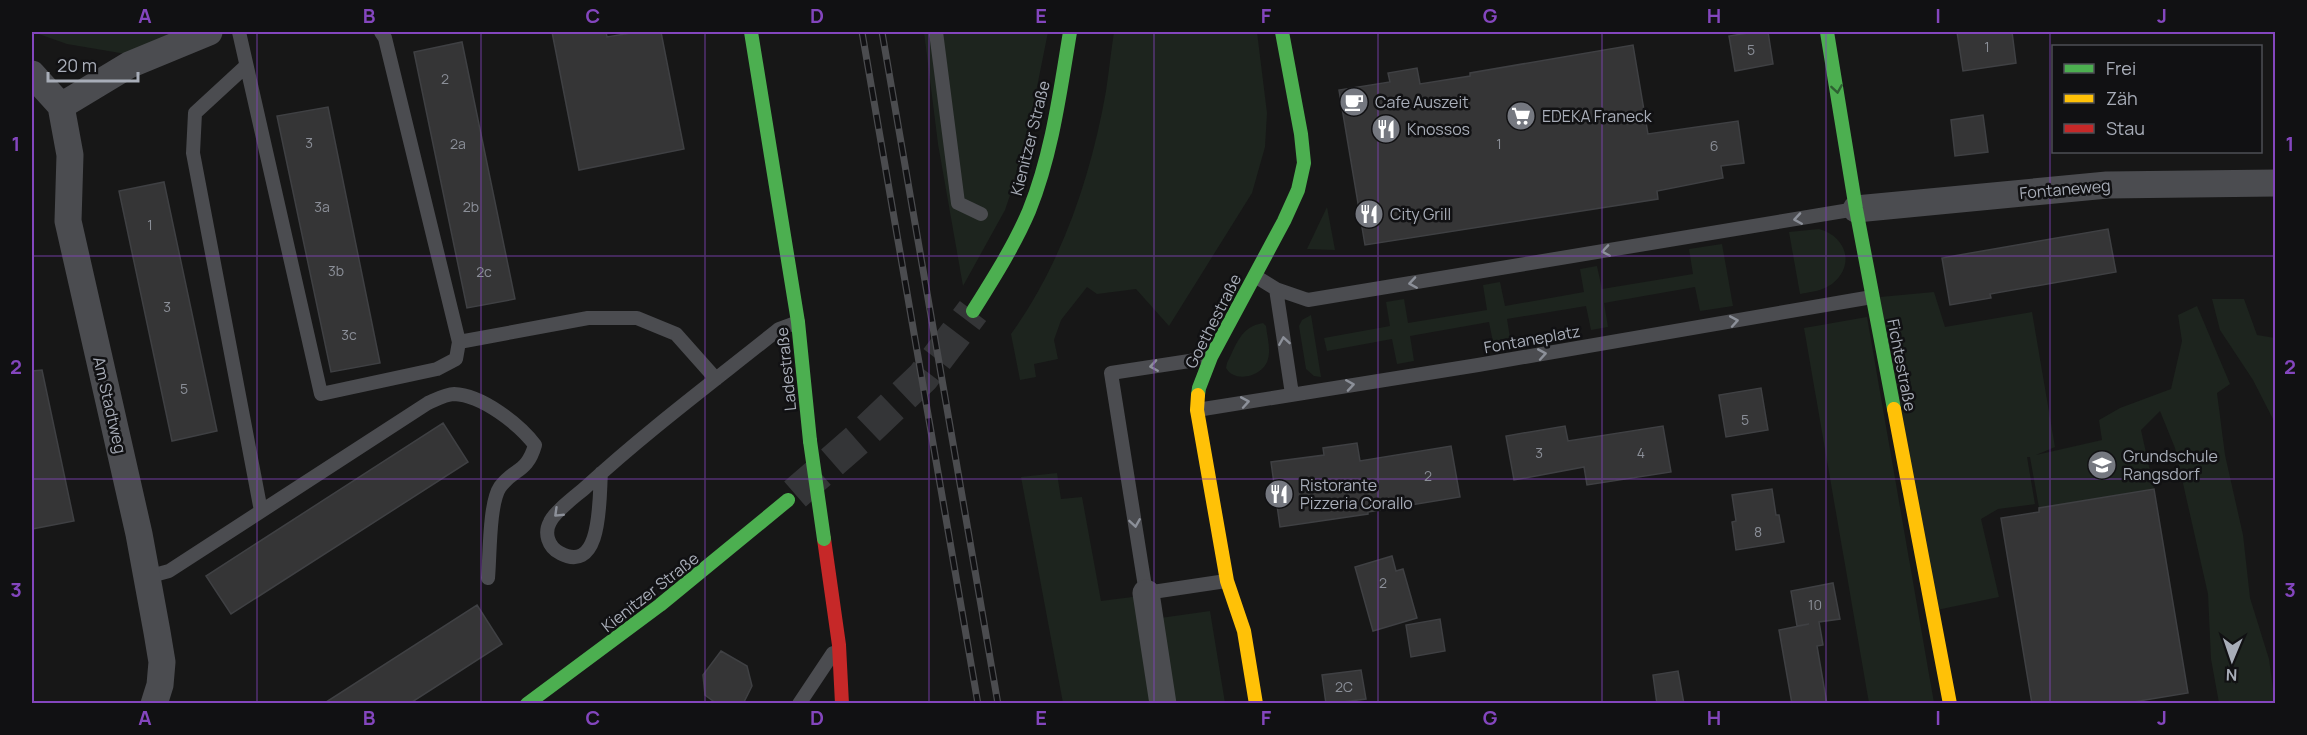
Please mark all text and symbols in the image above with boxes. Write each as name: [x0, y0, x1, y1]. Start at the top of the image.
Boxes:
text: A: [138, 2, 152, 29]
text: B: [363, 2, 376, 29]
text: C: [586, 2, 600, 29]
text: D: [810, 2, 824, 29]
text: E: [1035, 2, 1047, 29]
text: F: [1261, 2, 1272, 29]
text: G: [1483, 2, 1498, 29]
text: H: [1707, 2, 1721, 29]
text: I: [1935, 2, 1941, 29]
text: J: [2157, 2, 2167, 29]
house number: 1: [1984, 37, 1990, 56]
house number: 5: [1747, 40, 1755, 59]
scale bar: [48, 45, 138, 83]
legend: [2052, 45, 2262, 153]
text: 20 m: [57, 53, 97, 77]
text: Frei: [2106, 56, 2136, 80]
house number: 2: [441, 69, 449, 88]
street label: Kienitzer Straße: [1005, 78, 1055, 198]
one-way arrow: [1830, 85, 1842, 94]
cafe icon: Cafe Auszeit: [1338, 86, 1370, 118]
text: Zäh: [2106, 86, 2138, 110]
place label: Cafe Auszeit: [1375, 91, 1469, 113]
supermarket icon: EDEKA Franeck: [1505, 100, 1537, 132]
place label: EDEKA Franeck: [1542, 105, 1653, 127]
restaurant icon: Knossos: [1370, 113, 1402, 145]
text: Stau: [2106, 116, 2145, 140]
place label: Knossos: [1407, 118, 1470, 140]
text: 1: [12, 130, 20, 157]
text: 1: [2286, 130, 2294, 157]
house number: 3: [305, 133, 313, 152]
house number: 2a: [450, 134, 466, 153]
house number: 1: [1496, 134, 1502, 153]
house number: 6: [1710, 136, 1718, 155]
street label: Fontaneweg: [2019, 174, 2111, 204]
house number: 3a: [314, 197, 330, 216]
house number: 2b: [463, 197, 479, 216]
restaurant icon: City Grill: [1353, 198, 1385, 230]
place label: City Grill: [1390, 203, 1451, 225]
one-way arrow: [1793, 212, 1803, 225]
house number: 1: [147, 215, 153, 234]
one-way arrow: [1601, 244, 1610, 256]
house number: 3b: [328, 261, 344, 280]
house number: 2c: [476, 262, 492, 281]
street label: Goethestraße: [1180, 270, 1246, 372]
one-way arrow: [1409, 276, 1418, 288]
house number: 3: [163, 297, 171, 316]
one-way arrow: [1729, 315, 1739, 328]
street label: Fichtestraße: [1882, 317, 1922, 413]
street label: Fontaneplatz: [1482, 320, 1582, 358]
house number: 3c: [341, 325, 357, 344]
street label: Ladestraße: [771, 326, 801, 412]
one-way arrow: [1279, 337, 1291, 346]
one-way arrow: [1537, 348, 1547, 361]
text: 2: [10, 353, 22, 380]
text: 2: [2284, 353, 2296, 380]
street label: Am Stadtweg: [88, 354, 132, 456]
one-way arrow: [1149, 360, 1158, 372]
house number: 5: [180, 379, 188, 398]
one-way arrow: [1345, 379, 1354, 391]
one-way arrow: [1239, 396, 1249, 409]
house number: 5: [1741, 410, 1749, 429]
house number: 3: [1535, 443, 1543, 462]
house number: 4: [1637, 443, 1645, 462]
place label: Grundschule Rangsdorf: [2123, 445, 2218, 485]
school or university icon: Grundschule Rangsdorf: [2086, 449, 2118, 481]
house number: 2: [1424, 466, 1432, 485]
place label: Ristorante Pizzeria Corallo: [1300, 474, 1413, 514]
restaurant icon: Ristorante Pizzeria Corallo: [1263, 478, 1295, 510]
one-way arrow: [554, 506, 564, 517]
one-way arrow: [1128, 518, 1141, 528]
house number: 8: [1754, 522, 1762, 541]
street label: Kienitzer Straße: [597, 547, 703, 637]
house number: 2: [1379, 573, 1387, 592]
text: 3: [10, 576, 22, 603]
text: 3: [2284, 576, 2296, 603]
house number: 10: [1808, 595, 1822, 614]
north arrow: [2202, 630, 2262, 690]
text: N: [2225, 664, 2238, 686]
house number: 2C: [1335, 677, 1353, 696]
text: A: [138, 704, 152, 731]
text: B: [363, 704, 376, 731]
text: C: [586, 704, 600, 731]
text: D: [810, 704, 824, 731]
text: E: [1035, 704, 1047, 731]
text: F: [1261, 704, 1272, 731]
text: G: [1483, 704, 1498, 731]
text: H: [1707, 704, 1721, 731]
text: I: [1935, 704, 1941, 731]
text: J: [2157, 704, 2167, 731]

